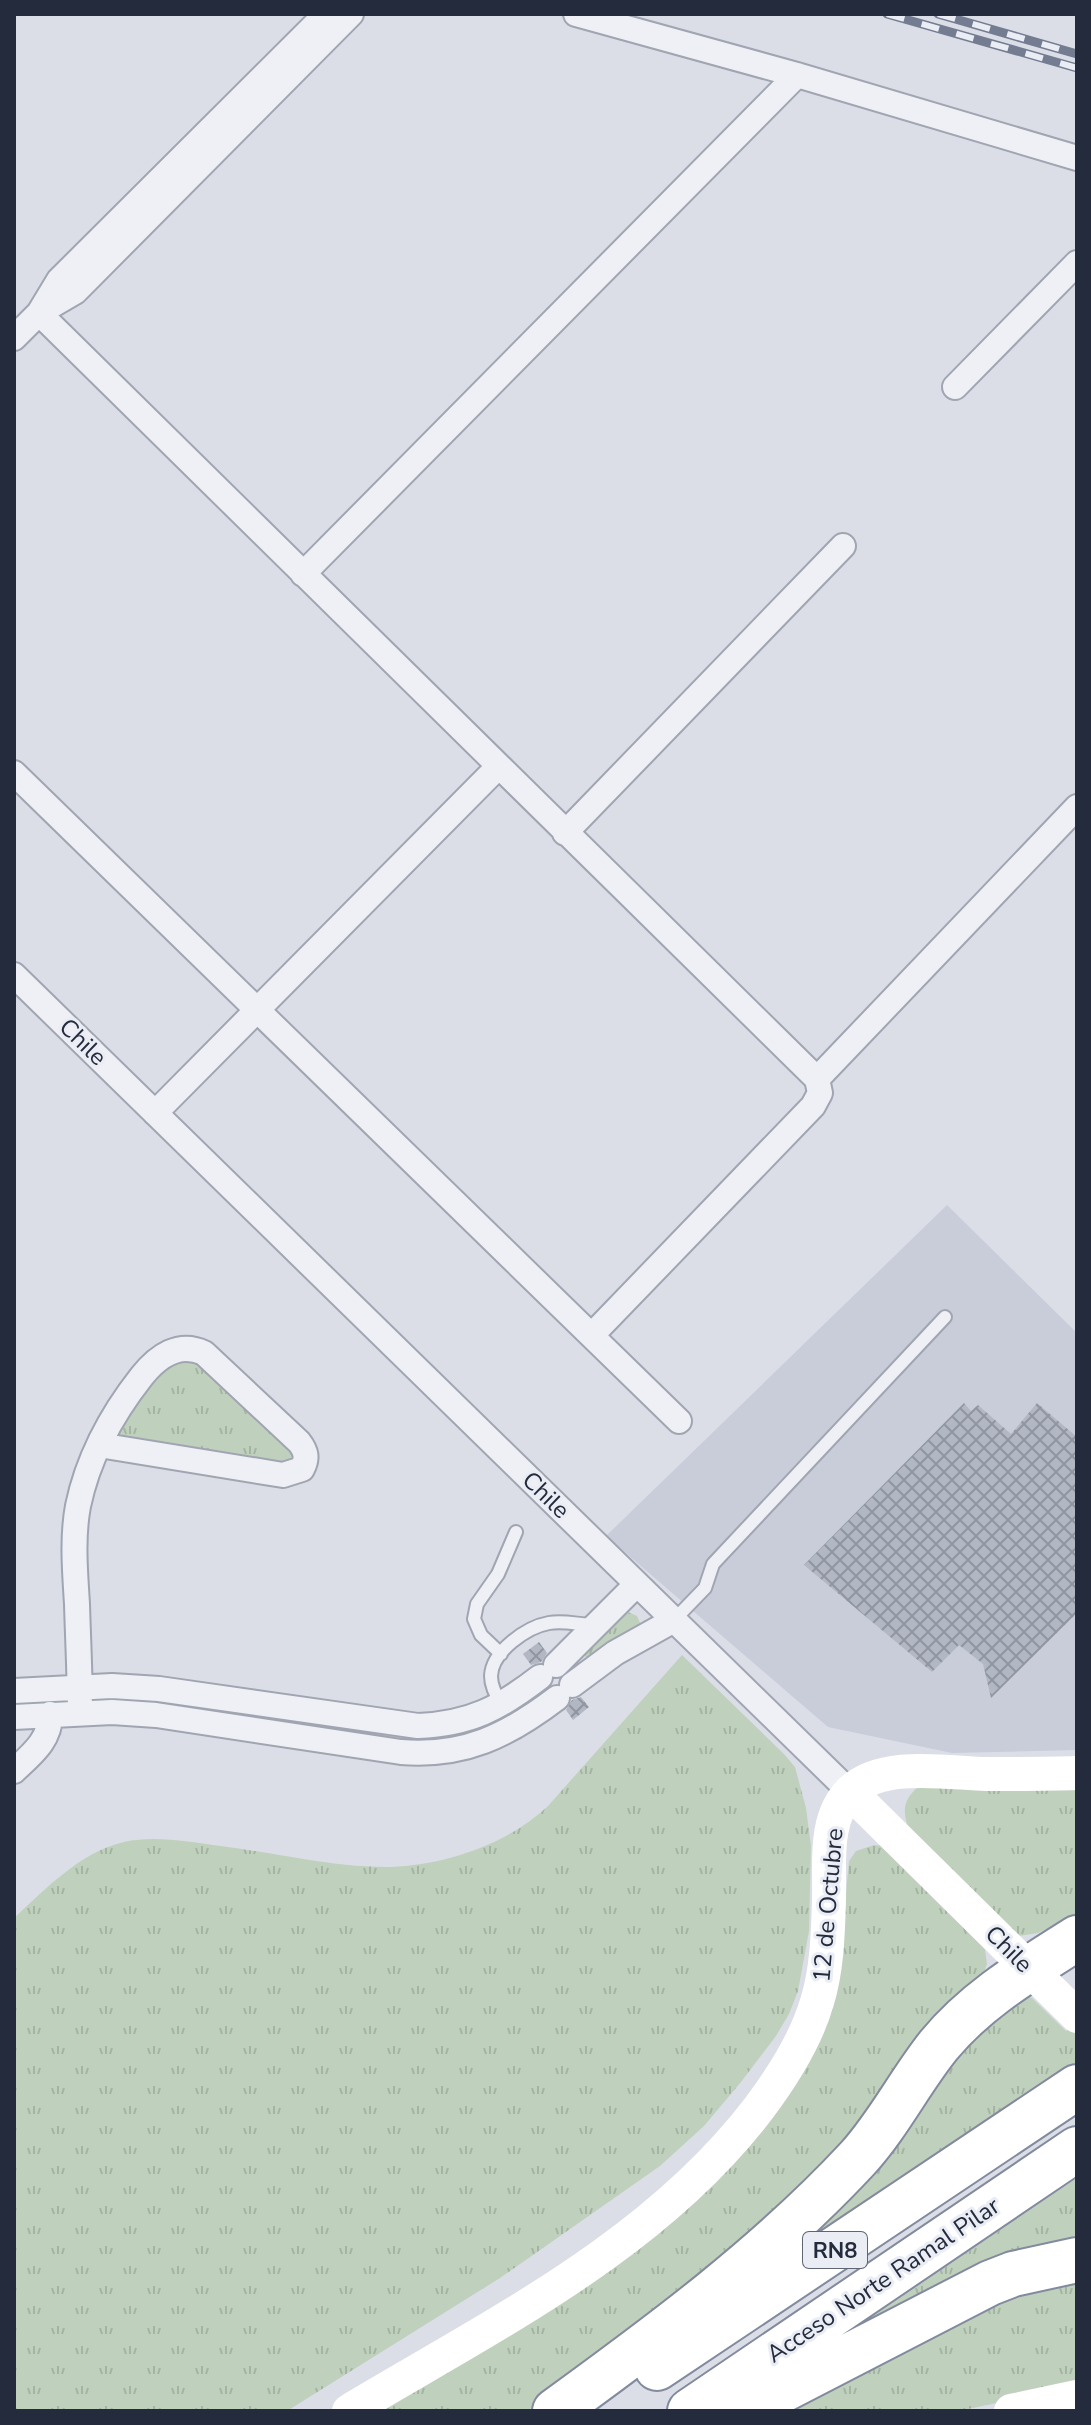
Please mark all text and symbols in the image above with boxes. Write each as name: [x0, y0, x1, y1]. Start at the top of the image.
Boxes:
street label: Chile: [52, 1011, 114, 1073]
street label: Chile: [515, 1464, 577, 1526]
street label: 12 de Octubre: [805, 1827, 851, 1983]
street label: Chile: [978, 1918, 1040, 1980]
street label: Acceso Norte Ramal Pilar: [760, 2190, 1006, 2370]
road number: RN8: [803, 2232, 867, 2268]

